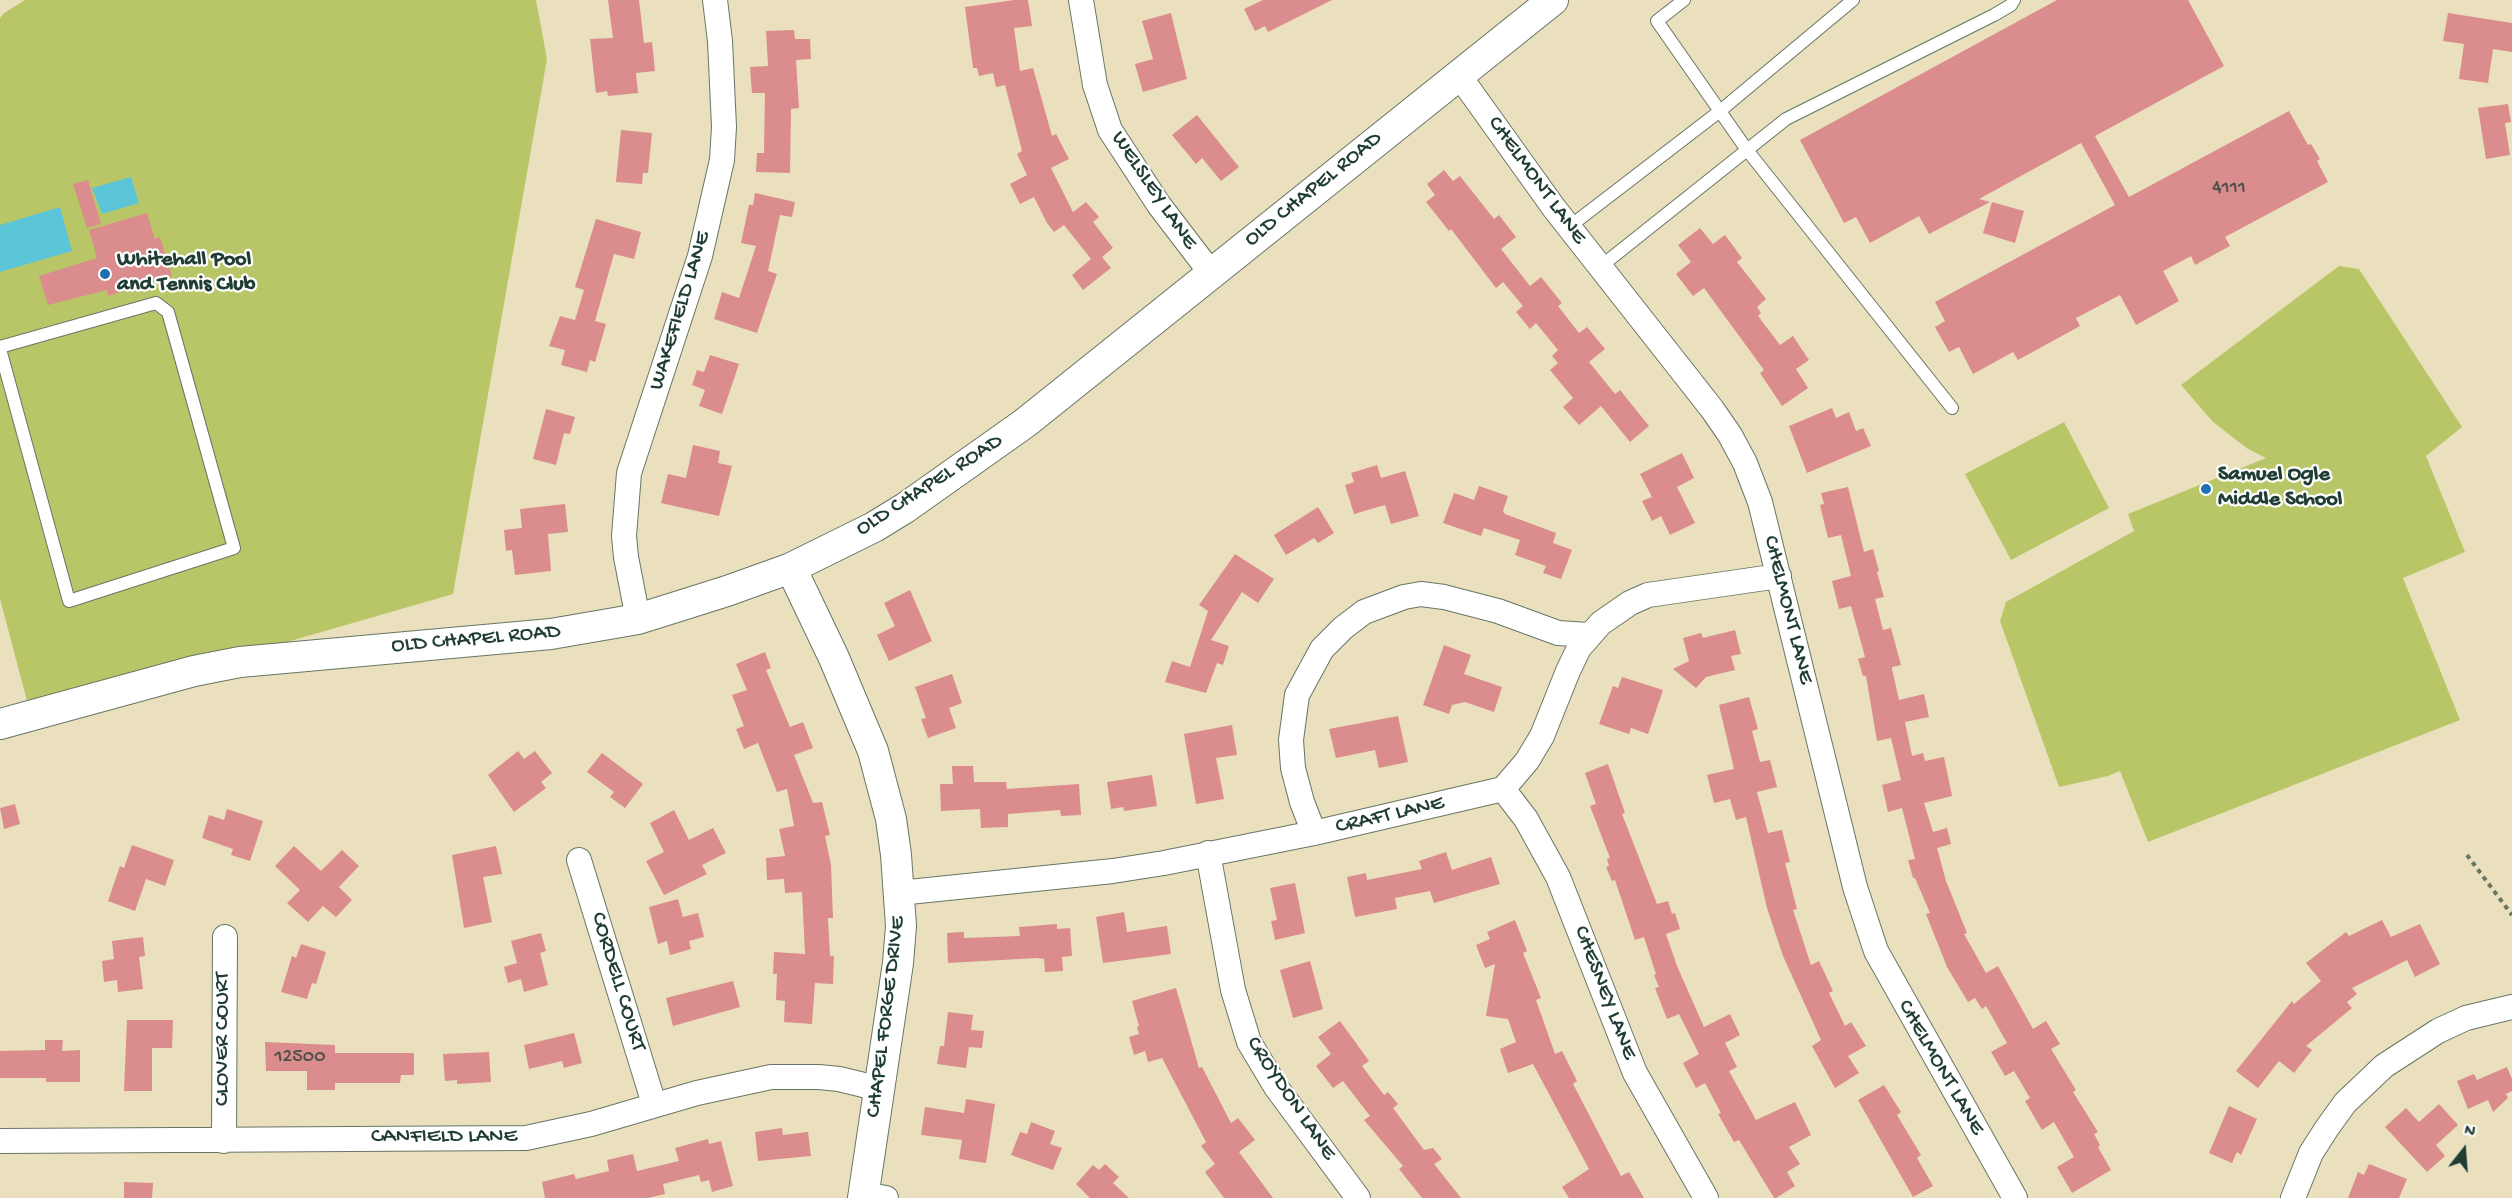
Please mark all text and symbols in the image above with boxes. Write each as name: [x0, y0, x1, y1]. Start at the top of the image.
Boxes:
street label: CHELMONT LANE: [1481, 112, 1591, 250]
street label: OLD CHAPEL ROAD: [1240, 126, 1388, 254]
street label: WELSLEY LANE: [1104, 127, 1202, 255]
house number: 4111: [2212, 177, 2246, 201]
street label: WAKEFIELD LANE: [644, 228, 718, 394]
place label: Whitehall Pool and Tennis Club: [117, 248, 255, 300]
marker: Whitehall Pool and Tennis Club: [98, 267, 112, 281]
street label: OLD CHAPEL ROAD: [852, 429, 1008, 543]
place label: Samuel Ogle Middle School: [2218, 463, 2342, 514]
marker: Samuel Ogle Middle School: [2199, 482, 2213, 496]
street label: CHELMONT LANE: [1756, 533, 1818, 687]
street label: OLD CHAPEL ROAD: [390, 619, 562, 661]
street label: CRAFT LANE: [1333, 791, 1447, 841]
street label: CORDELL COURT: [583, 909, 651, 1055]
street label: CHAPEL FORGE DRIVE: [862, 915, 912, 1119]
street label: CHESNEY LANE: [1566, 922, 1642, 1064]
street label: CLOVER COURT: [211, 972, 237, 1106]
street label: CHELMONT LANE: [1891, 996, 1989, 1140]
street label: CROYDON LANE: [1239, 1032, 1341, 1166]
house number: 12500: [274, 1046, 326, 1070]
north arrow: [2434, 1120, 2494, 1180]
text: N: [2462, 1122, 2477, 1143]
street label: CANFIELD LANE: [371, 1125, 517, 1151]

